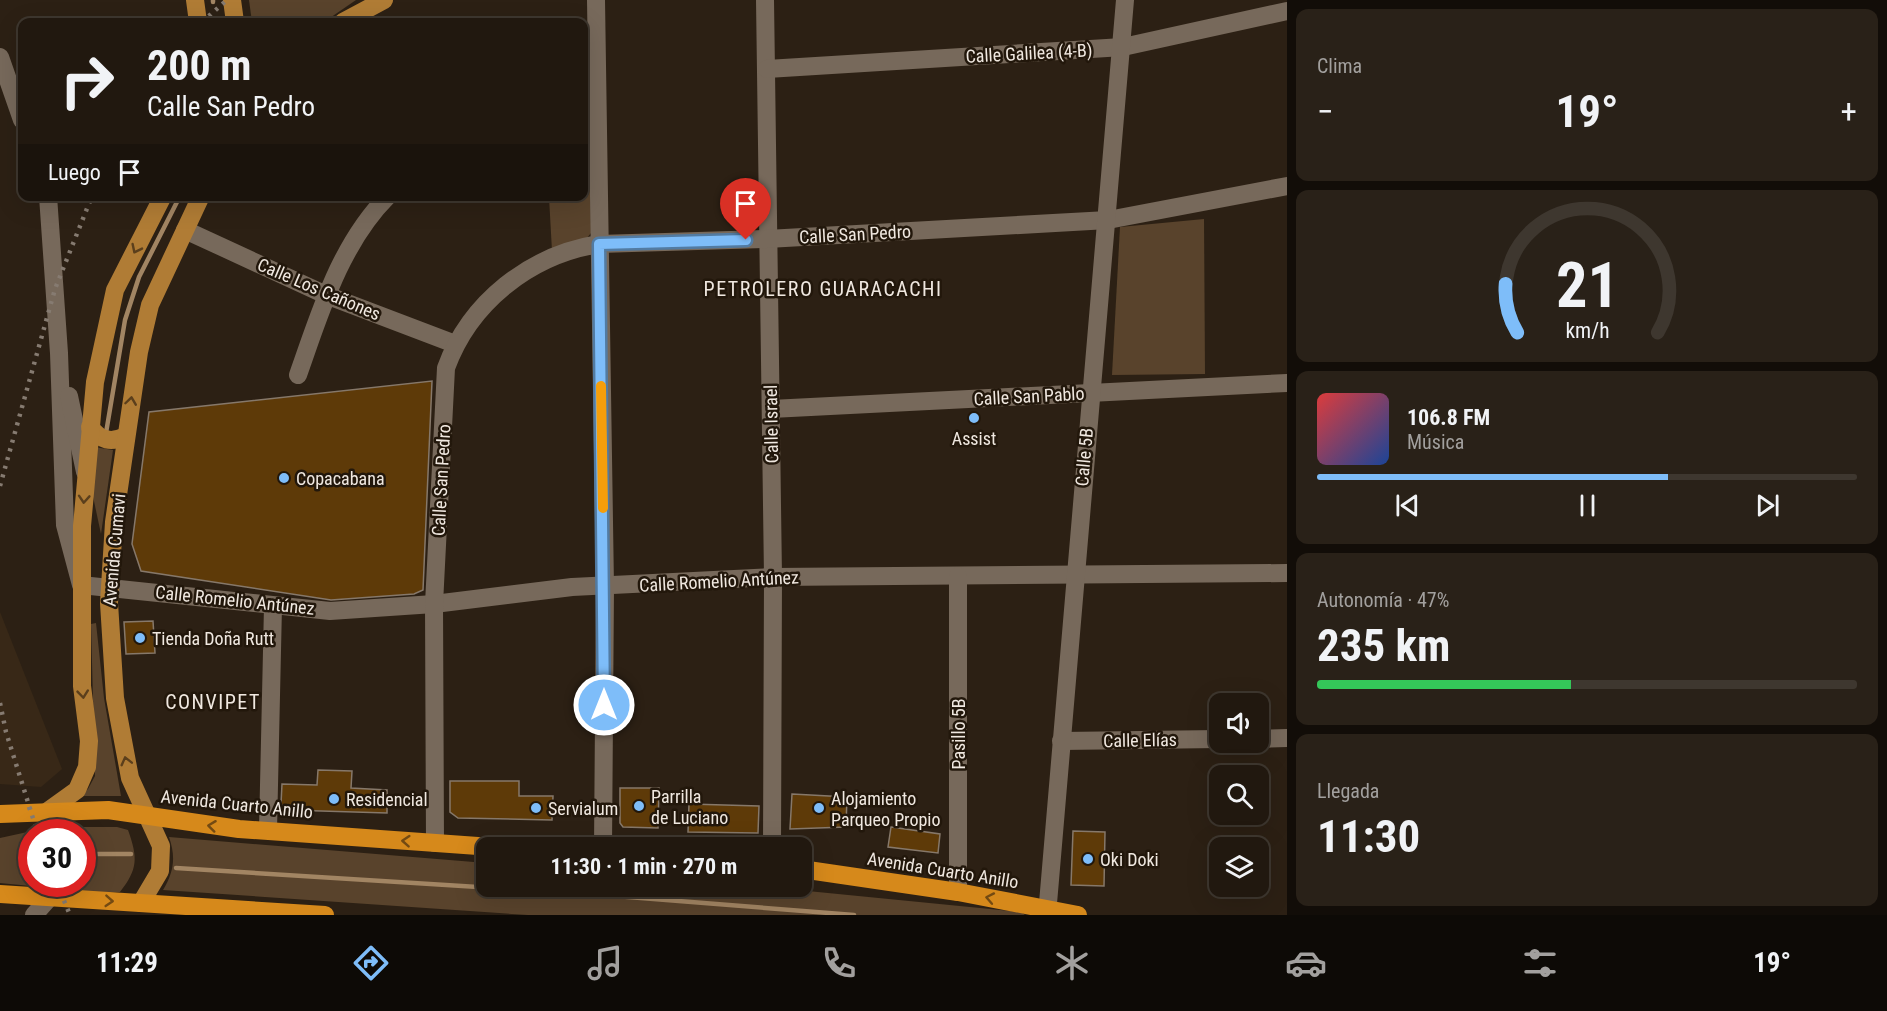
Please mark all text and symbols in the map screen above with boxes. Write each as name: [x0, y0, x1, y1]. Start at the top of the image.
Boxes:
street label: Calle Galilea (4-B): [965, 39, 1093, 68]
text: 200 m: [147, 41, 252, 90]
icon: right: [48, 42, 126, 120]
text: Clima: [1317, 54, 1362, 78]
text: 19°: [1556, 85, 1619, 138]
text: Calle San Pedro: [147, 91, 315, 123]
text: −: [1317, 92, 1334, 131]
text: +: [1841, 92, 1857, 131]
icon: arrive: [113, 156, 146, 189]
text: Luego: [48, 160, 101, 185]
pin: [720, 178, 771, 240]
icon: arrive: [729, 187, 762, 220]
street label: Calle San Pedro: [799, 221, 911, 247]
one-way arrow: [132, 242, 143, 253]
text: 21: [1555, 249, 1619, 322]
street label: Calle Los Cañones: [254, 254, 384, 324]
district label: PETROLERO GUARACACHI: [704, 277, 942, 301]
text: km/h: [1565, 319, 1609, 344]
street label: Calle San Pablo: [973, 383, 1085, 409]
street label: Calle Israel: [760, 384, 782, 464]
one-way arrow: [125, 396, 137, 405]
text: 106.8 FM: [1407, 405, 1490, 430]
marker: Assist: [967, 411, 981, 425]
street label: Calle San Pedro: [428, 424, 454, 536]
street label: Calle 5B: [1071, 427, 1097, 487]
place label: Assist: [952, 428, 996, 449]
text: Música: [1407, 430, 1464, 454]
place label: Copacabana: [296, 468, 385, 489]
marker: Copacabana: [277, 471, 291, 485]
icon: previous: [1391, 489, 1424, 522]
icon: pause: [1571, 489, 1604, 522]
icon: next: [1751, 489, 1784, 522]
street label: Avenida Cumavi: [99, 493, 129, 607]
one-way arrow: [77, 494, 90, 503]
street label: Calle Romelio Antúnez: [639, 566, 799, 596]
street label: Calle Romelio Antúnez: [154, 581, 316, 619]
text: Autonomía · 47%: [1317, 588, 1449, 612]
text: 235 km: [1317, 619, 1450, 672]
place label: Tienda Doña Rutt: [152, 628, 274, 649]
marker: Tienda Doña Rutt: [133, 631, 147, 645]
position arrow: [572, 673, 636, 737]
one-way arrow: [77, 689, 89, 698]
district label: CONVIPET: [165, 690, 261, 714]
map controls: [1209, 693, 1269, 897]
button: sound: [1209, 693, 1269, 753]
street label: Pasillo 5B: [948, 699, 969, 769]
street label: Calle Elías: [1103, 729, 1177, 751]
one-way arrow: [121, 756, 133, 767]
button: search: [1209, 765, 1269, 825]
text: Llegada: [1317, 779, 1379, 803]
street label: Avenida Cuarto Anillo: [160, 786, 314, 822]
place label: Parrilla de Luciano: [651, 786, 728, 828]
place label: Alojamiento Parqueo Propio: [831, 788, 941, 830]
place label: Residencial: [346, 789, 428, 810]
marker: Residencial: [327, 792, 341, 806]
place label: Servialum: [548, 798, 618, 819]
marker: Parrilla de Luciano: [632, 799, 646, 813]
marker: Servialum: [529, 801, 543, 815]
marker: Alojamiento Parqueo Propio: [812, 801, 826, 815]
text: 11:30: [1317, 810, 1420, 863]
speed limit sign: 30: [18, 819, 96, 897]
one-way arrow: [207, 820, 216, 832]
one-way arrow: [402, 835, 411, 848]
button: layers: [1209, 837, 1269, 897]
street label: Avenida Cuarto Anillo: [866, 848, 1020, 892]
place label: Oki Doki: [1100, 849, 1159, 870]
marker: Oki Doki: [1081, 852, 1095, 866]
text: 11:30 · 1 min · 270 m: [551, 854, 737, 879]
one-way arrow: [986, 892, 996, 905]
one-way arrow: [104, 894, 113, 907]
icon: directions: [350, 942, 392, 984]
icon: music: [584, 942, 626, 984]
icon: phone: [818, 942, 860, 984]
icon: climate: [1051, 942, 1093, 984]
icon: car: [1285, 942, 1327, 984]
icon: filters: [1519, 942, 1561, 984]
text: 11:29: [96, 947, 158, 979]
text: 19°: [1753, 947, 1791, 979]

